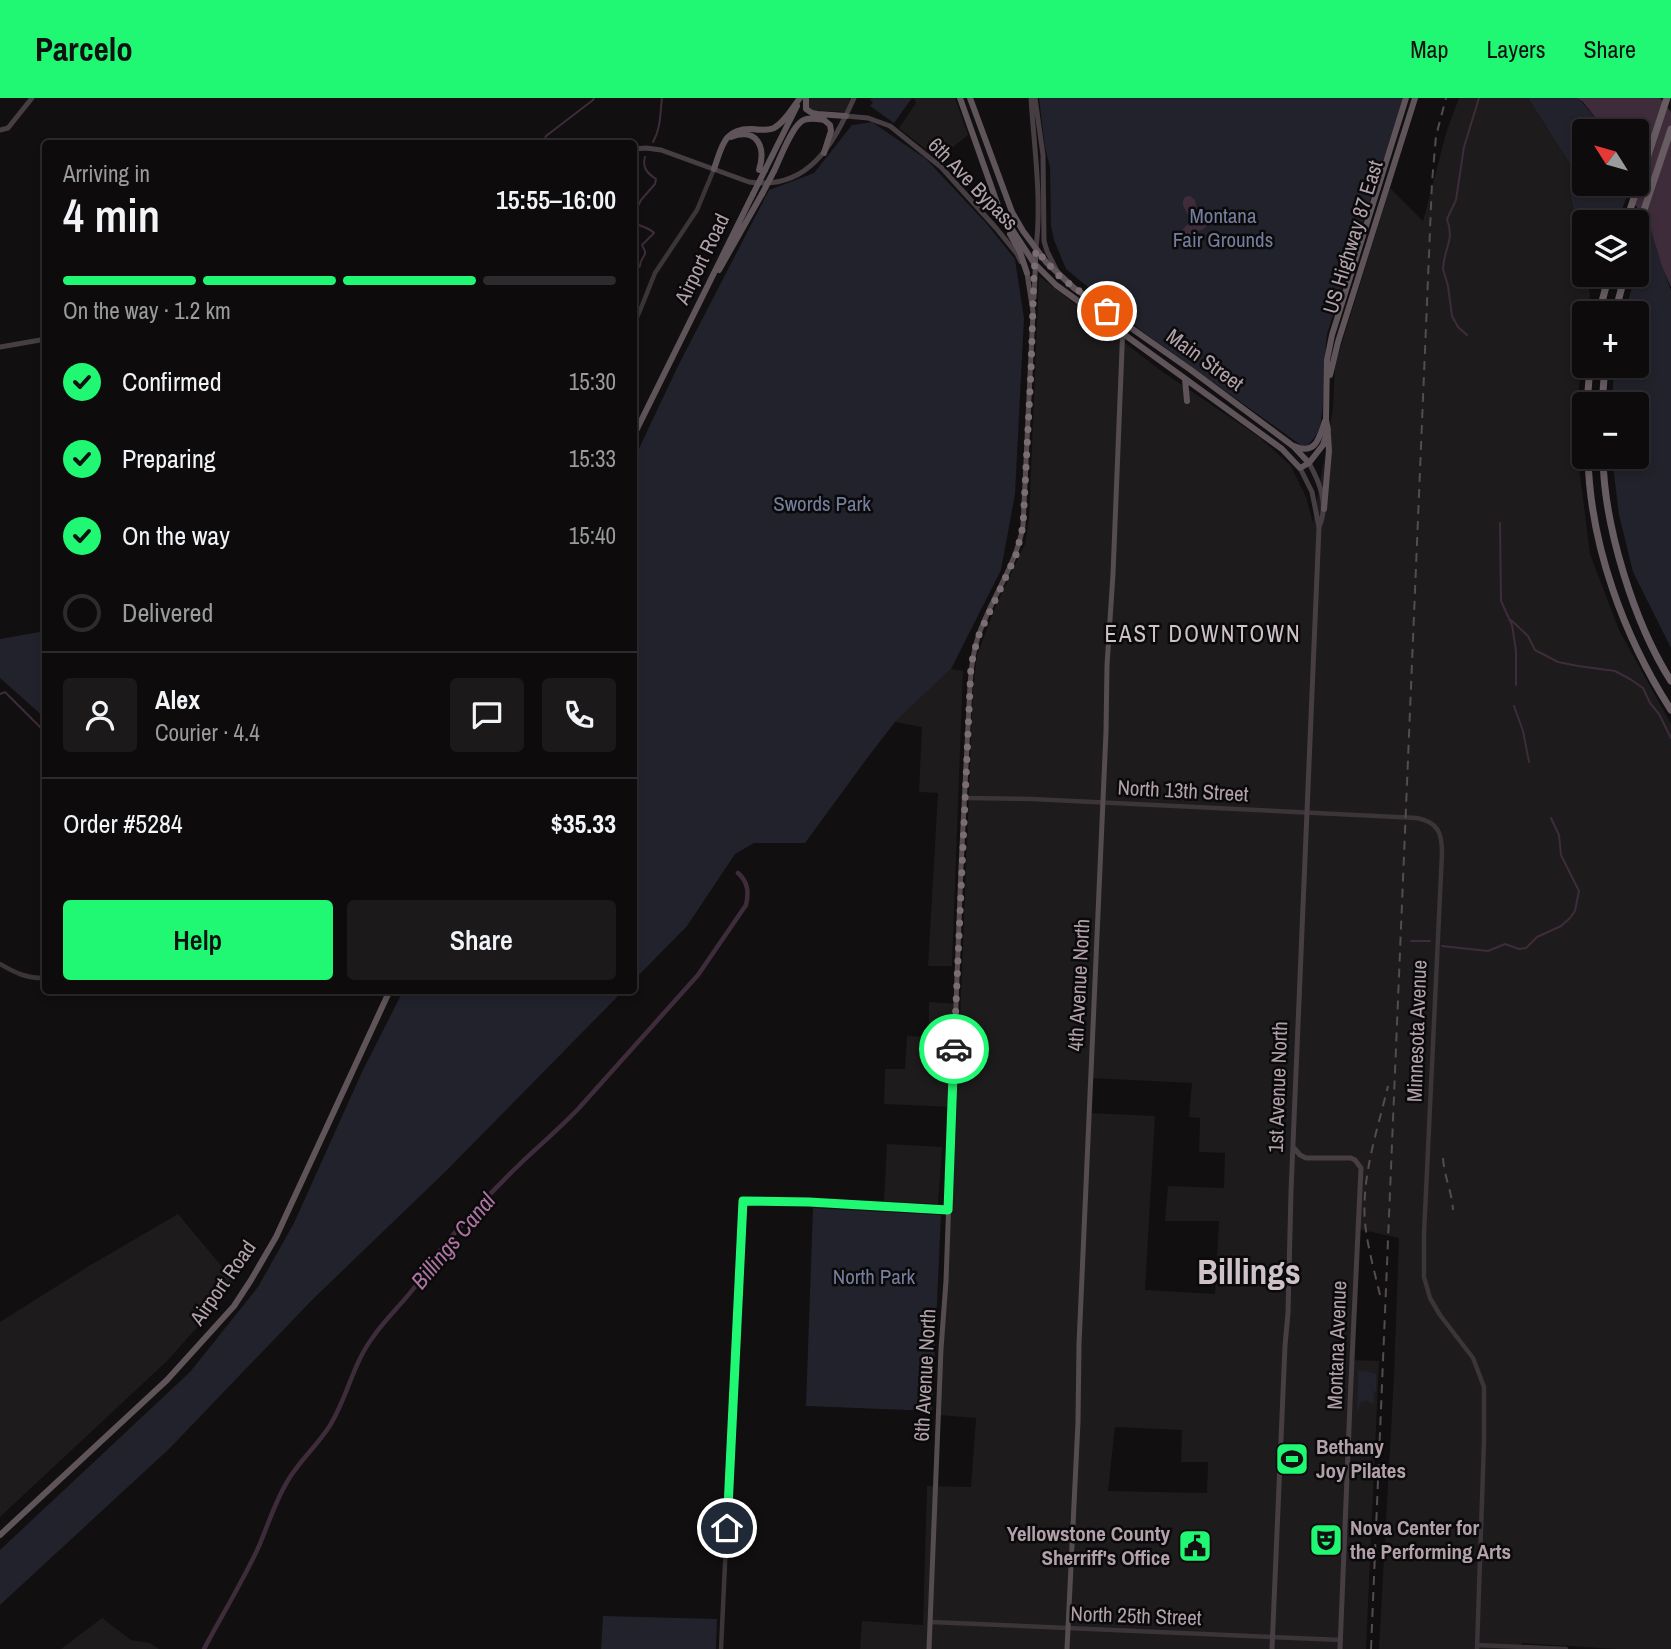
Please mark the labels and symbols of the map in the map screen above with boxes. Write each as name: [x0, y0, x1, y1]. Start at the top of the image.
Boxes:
north arrow: [1572, 119, 1648, 196]
street label: 6th Ave Bypass: [922, 131, 1025, 236]
street label: US Highway 87 East: [1315, 156, 1390, 317]
park label: Montana Fair Grounds: [1173, 201, 1273, 254]
street label: Airport Road: [667, 209, 736, 310]
pin: [1077, 281, 1137, 341]
street label: Main Street: [1161, 322, 1250, 398]
park label: Swords Park: [773, 489, 871, 518]
district label: EAST DOWNTOWN: [1104, 618, 1302, 649]
street label: North 13th Street: [1117, 773, 1249, 808]
street label: 4th Avenue North: [1061, 918, 1096, 1052]
street label: Minnesota Avenue: [1400, 959, 1433, 1103]
courier: [919, 1014, 989, 1084]
street label: 1st Avenue North: [1261, 1021, 1294, 1153]
water label: Billings Canal: [403, 1186, 502, 1295]
street label: Airport Road: [182, 1234, 262, 1332]
district label: Billings: [1197, 1248, 1301, 1295]
park label: North Park: [833, 1262, 916, 1291]
street label: Montana Avenue: [1320, 1280, 1353, 1410]
street label: 6th Avenue North: [907, 1308, 942, 1442]
place label: Bethany Joy Pilates: [1316, 1432, 1406, 1485]
sports icon: Bethany Joy Pilates: [1273, 1440, 1311, 1478]
pin: [697, 1498, 757, 1558]
place label: Nova Center for the Performing Arts: [1350, 1513, 1511, 1566]
place label: Yellowstone County Sherriff's Office: [1007, 1519, 1170, 1572]
theatre icon: Nova Center for the Performing Arts: [1307, 1521, 1345, 1559]
public building icon: Yellowstone County Sherriff's Office: [1176, 1527, 1214, 1565]
street label: North 25th Street: [1070, 1599, 1202, 1632]

